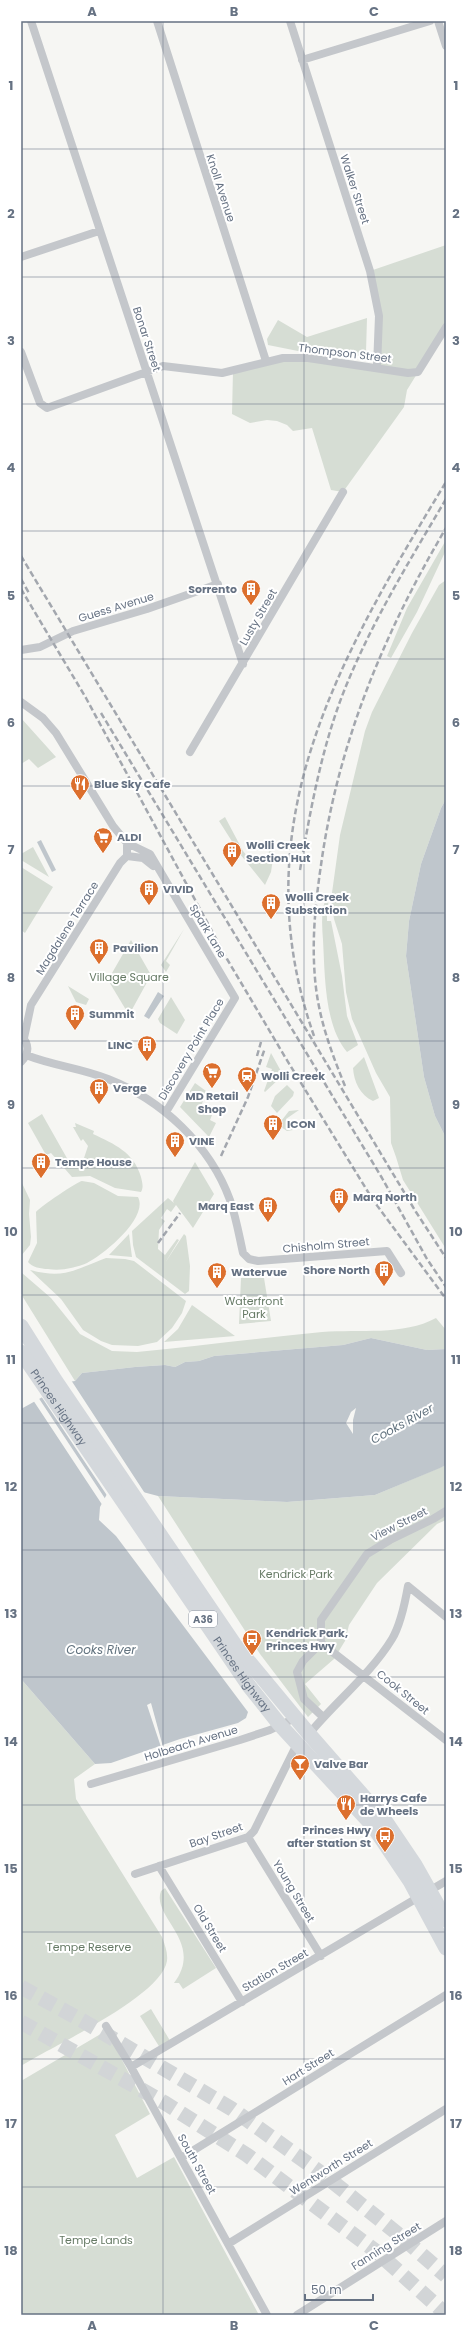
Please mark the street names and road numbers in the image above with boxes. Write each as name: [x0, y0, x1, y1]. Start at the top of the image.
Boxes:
street label: Knoll Avenue: [203, 152, 240, 224]
street label: Walker Street: [336, 152, 374, 226]
street label: Bonar Street: [129, 304, 165, 374]
street label: Thompson Street: [297, 339, 393, 367]
street label: Lusty Street: [235, 586, 281, 648]
street label: Guess Avenue: [76, 588, 156, 626]
street label: Magdalene Terrace: [32, 878, 102, 978]
street label: Spark Lane: [186, 901, 230, 961]
street label: Discovery Point Place: [154, 995, 228, 1103]
street label: Chisholm Street: [282, 1233, 370, 1257]
street label: Princes Highway: [27, 1366, 91, 1450]
street label: View Street: [368, 1503, 430, 1545]
road number: A36: [189, 1611, 217, 1627]
street label: Princes Highway: [209, 1633, 275, 1716]
street label: Cook Street: [373, 1666, 433, 1718]
street label: Holbeach Avenue: [142, 1721, 240, 1765]
street label: Bay Street: [187, 1818, 245, 1852]
street label: Young Street: [269, 1857, 319, 1925]
street label: Old Street: [189, 1901, 231, 1955]
street label: Station Street: [239, 1945, 311, 1995]
street label: Hart Street: [279, 2045, 337, 2089]
street label: South Street: [174, 2131, 220, 2197]
street label: Wentworth Street: [286, 2135, 376, 2199]
street label: Fanning Street: [348, 2218, 424, 2274]

